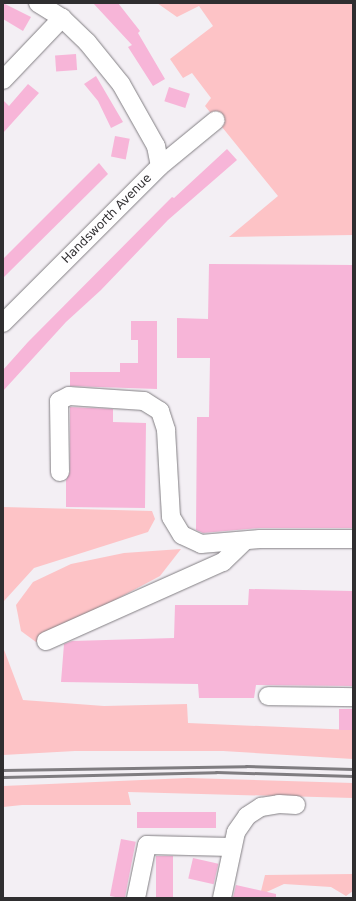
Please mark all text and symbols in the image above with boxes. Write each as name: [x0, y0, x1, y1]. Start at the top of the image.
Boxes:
street label: Handsworth Avenue: [59, 171, 155, 267]

